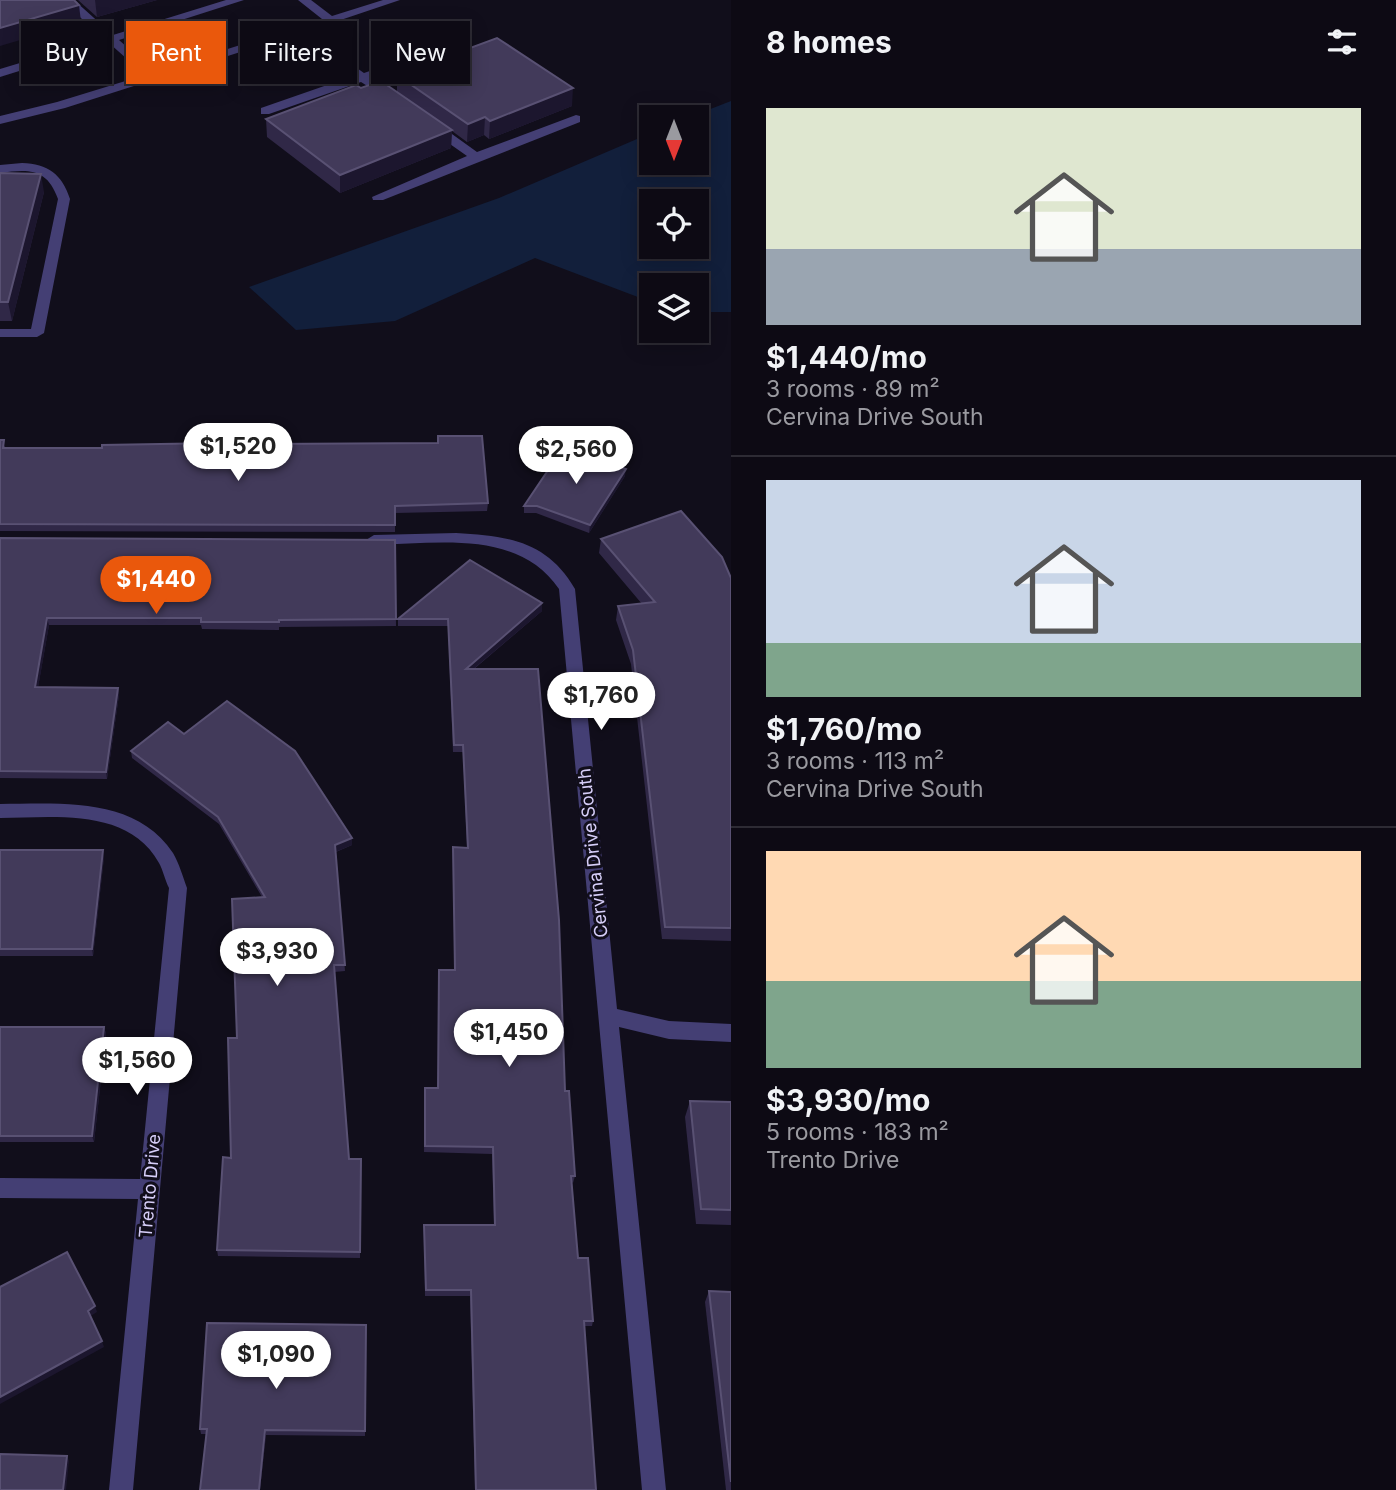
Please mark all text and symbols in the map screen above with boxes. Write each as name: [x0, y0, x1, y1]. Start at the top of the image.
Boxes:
chip: Buy: [21, 21, 112, 84]
chip: Rent: [126, 21, 226, 84]
chip: Filters: [240, 21, 357, 84]
chip: New: [371, 21, 470, 84]
icon: filters: [1323, 23, 1361, 61]
text: 8 homes: [766, 24, 892, 60]
north arrow: [639, 105, 709, 175]
map controls: [639, 105, 709, 343]
icon: home: [1001, 154, 1127, 280]
button: locate: [639, 189, 709, 259]
button: layers: [639, 273, 709, 343]
text: $1,440/mo: [766, 339, 927, 375]
text: 3 rooms · 89 m²: [766, 375, 940, 403]
text: Cervina Drive South: [766, 403, 984, 431]
pin: $1,520: [181, 424, 295, 483]
pin: $2,560: [519, 426, 633, 486]
text: $1,520: [199, 432, 277, 460]
text: $2,560: [535, 435, 617, 463]
icon: home: [1001, 526, 1127, 652]
pin: $1,440: [99, 556, 213, 616]
text: $1,440: [116, 565, 196, 593]
pin: $1,760: [544, 672, 658, 732]
text: $1,760: [563, 681, 639, 709]
text: $1,760/mo: [766, 711, 922, 747]
text: 3 rooms · 113 m²: [766, 747, 944, 775]
street label: Cervina Drive South: [573, 767, 612, 939]
text: Cervina Drive South: [766, 775, 984, 803]
icon: home: [1001, 897, 1127, 1023]
pin: $3,930: [220, 928, 334, 988]
text: $3,930: [236, 937, 318, 965]
pin: $1,450: [452, 1010, 566, 1069]
text: $1,450: [470, 1018, 548, 1046]
pin: $1,560: [80, 1038, 194, 1097]
text: $1,560: [98, 1046, 176, 1074]
text: $3,930/mo: [766, 1082, 931, 1118]
text: 5 rooms · 183 m²: [766, 1118, 949, 1146]
street label: Trento Drive: [134, 1133, 165, 1239]
text: Trento Drive: [766, 1146, 899, 1174]
pin: $1,090: [219, 1332, 333, 1391]
text: $1,090: [237, 1340, 315, 1368]

